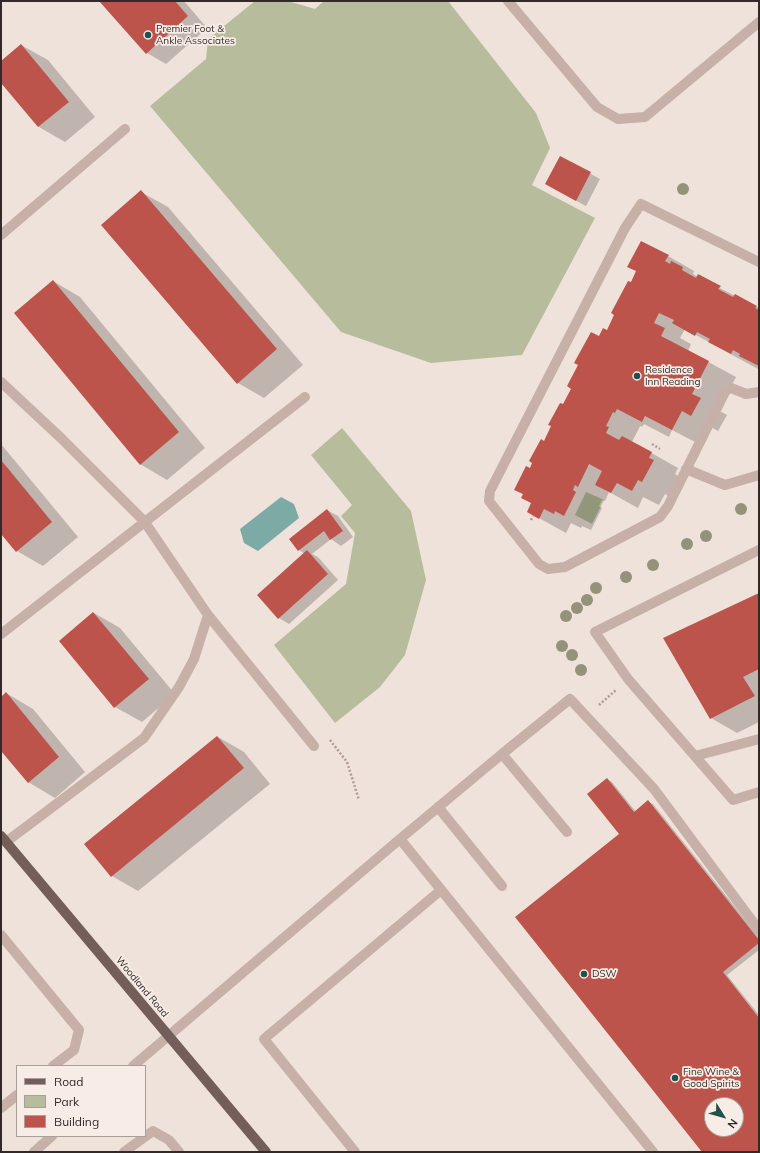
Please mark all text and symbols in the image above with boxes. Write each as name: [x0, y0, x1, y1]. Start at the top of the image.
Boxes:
place label: Premier Foot & Ankle Associates: [156, 23, 235, 46]
marker: Premier Foot & Ankle Associates: [143, 30, 153, 40]
place label: Residence Inn Reading: [645, 364, 700, 388]
marker: Residence Inn Reading: [632, 371, 642, 381]
street label: Woodland Road: [113, 954, 171, 1020]
place label: DSW: [592, 968, 617, 980]
marker: DSW: [579, 969, 589, 979]
legend: [16, 1065, 146, 1137]
place label: Fine Wine & Good Spirits: [683, 1066, 739, 1090]
marker: Fine Wine & Good Spirits: [670, 1073, 680, 1083]
text: Road: [54, 1074, 83, 1089]
text: Park: [54, 1094, 79, 1109]
north arrow: [704, 1097, 744, 1137]
text: Building: [54, 1114, 99, 1129]
text: N: [725, 1116, 741, 1131]

